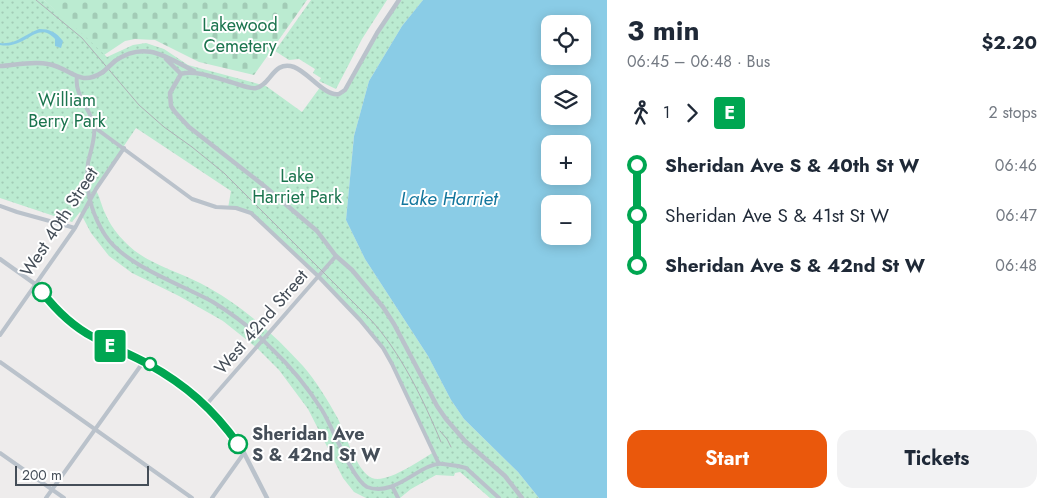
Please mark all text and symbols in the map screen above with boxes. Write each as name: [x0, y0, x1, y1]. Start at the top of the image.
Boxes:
text: 3 min: [627, 10, 700, 51]
park label: Lakewood Cemetery: [202, 12, 278, 59]
map controls: [541, 15, 591, 245]
button: locate: [541, 15, 591, 65]
text: $2.20: [982, 29, 1037, 56]
text: 06:45 – 06:48 · Bus: [627, 50, 770, 73]
button: layers: [541, 75, 591, 125]
park label: William Berry Park: [28, 87, 106, 134]
icon: walk: [627, 99, 655, 127]
icon: forward: [678, 99, 706, 127]
text: E: [724, 100, 735, 126]
text: 1: [663, 101, 670, 124]
text: 2 stops: [989, 101, 1037, 124]
button: +: [541, 135, 591, 185]
text: Sheridan Ave S & 40th St W: [665, 152, 919, 179]
text: 06:46: [995, 154, 1037, 177]
street label: West 40th Street: [14, 162, 105, 282]
park label: Lake Harriet Park: [252, 163, 342, 210]
water label: Lake Harriet: [401, 185, 499, 212]
button: −: [541, 195, 591, 245]
text: Sheridan Ave S & 41st St W: [665, 202, 889, 229]
text: 06:47: [996, 204, 1037, 227]
text: Sheridan Ave S & 42nd St W: [665, 252, 925, 279]
text: 06:48: [995, 254, 1037, 277]
street label: West 42nd Street: [208, 263, 314, 380]
unlabelled marker: [32, 282, 52, 302]
line badge: E: [94, 330, 126, 362]
text: E: [105, 333, 115, 359]
unlabelled marker: [143, 357, 157, 371]
place label: Sheridan Ave S & 42nd St W: [252, 421, 381, 468]
button: Start: [627, 430, 827, 488]
button: Tickets: [837, 430, 1037, 488]
marker: Sheridan Ave S & 42nd St W: [228, 434, 248, 454]
scale bar: [15, 463, 149, 486]
text: 200 m: [22, 465, 62, 485]

